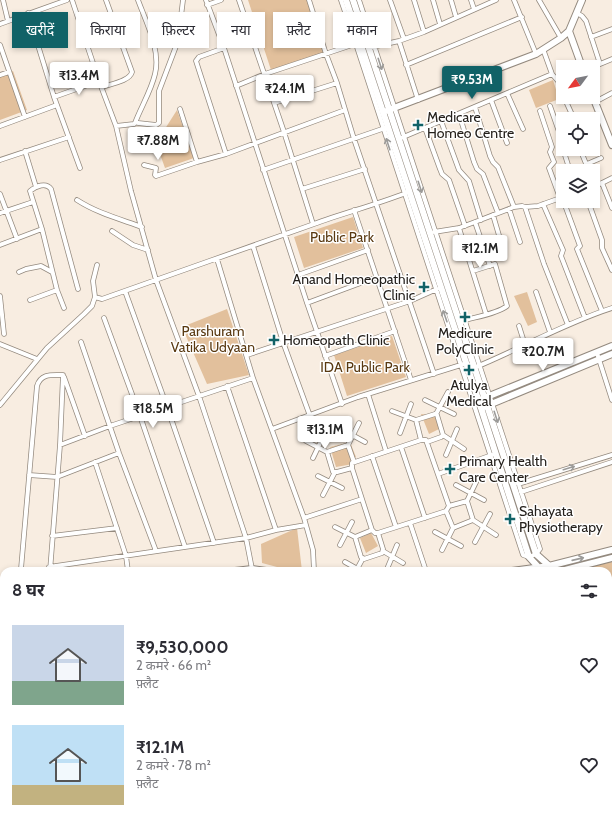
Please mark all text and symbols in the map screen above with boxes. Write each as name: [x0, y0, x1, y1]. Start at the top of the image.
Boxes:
chip: खरीदें: [12, 12, 68, 48]
chip: किराया: [76, 12, 140, 48]
chip: फ़िल्टर: [148, 12, 209, 48]
chip: नया: [217, 12, 265, 48]
chip: फ़्लैट: [273, 12, 325, 48]
chip: मकान: [333, 12, 391, 48]
one-way arrow: [376, 57, 384, 69]
north arrow: [556, 60, 600, 104]
map controls: [556, 60, 600, 208]
pin: ₹13.4M: [46, 62, 112, 96]
pin: ₹9.53M: [439, 66, 505, 100]
text: ₹13.4M: [59, 67, 99, 83]
text: ₹9.53M: [451, 71, 493, 87]
pin: ₹24.1M: [252, 75, 318, 109]
text: ₹24.1M: [265, 80, 305, 96]
place label: Medicare Homeo Centre: [427, 108, 514, 142]
button: locate: [556, 112, 600, 156]
marker: Medicare Homeo Centre: [412, 119, 424, 131]
pin: ₹7.88M: [125, 127, 191, 161]
text: ₹7.88M: [137, 132, 179, 148]
one-way arrow: [384, 137, 391, 150]
button: layers: [556, 164, 600, 208]
one-way arrow: [417, 181, 424, 194]
park label: Public Park: [310, 228, 375, 246]
pin: ₹12.1M: [447, 235, 513, 269]
text: ₹12.1M: [461, 240, 499, 256]
place label: Anand Homeopathic Clinic: [293, 270, 415, 304]
marker: Anand Homeopathic Clinic: [418, 281, 430, 293]
one-way arrow: [441, 310, 448, 323]
marker: Medicure PolyClinic: [459, 311, 471, 323]
park label: Parshuram Vatika Udyaan: [171, 322, 255, 356]
place label: Medicure PolyClinic: [436, 324, 494, 358]
place label: Homeopath Clinic: [283, 331, 389, 349]
marker: Homeopath Clinic: [268, 334, 280, 346]
pin: ₹20.7M: [510, 338, 576, 372]
text: ₹20.7M: [521, 343, 565, 359]
park label: IDA Public Park: [320, 358, 410, 376]
marker: Atulya Medical: [464, 365, 474, 375]
place label: Atulya Medical: [446, 376, 492, 410]
pin: ₹18.5M: [120, 395, 186, 429]
text: ₹18.5M: [133, 400, 173, 416]
one-way arrow: [493, 410, 500, 423]
pin: ₹13.1M: [292, 416, 358, 450]
text: ₹13.1M: [306, 421, 344, 437]
place label: Primary Health Care Center: [459, 452, 547, 486]
marker: Primary Health Care Center: [444, 463, 456, 475]
one-way arrow: [562, 464, 575, 471]
place label: Sahayata Physiotherapy: [519, 502, 603, 536]
marker: Sahayata Physiotherapy: [504, 513, 516, 525]
one-way arrow: [571, 555, 584, 562]
text: 8 घर: [12, 580, 45, 600]
icon: filters: [578, 580, 600, 602]
text: ₹9,530,000: [136, 637, 228, 657]
icon: home: [44, 641, 92, 689]
icon: heart: [578, 654, 600, 676]
text: 2 कमरे · 66 m²: [136, 657, 211, 673]
text: फ़्लैट: [136, 675, 159, 691]
text: ₹12.1M: [136, 737, 184, 757]
icon: home: [44, 741, 92, 789]
icon: heart: [578, 754, 600, 776]
text: 2 कमरे · 78 m²: [136, 757, 211, 773]
text: फ़्लैट: [136, 775, 159, 791]

